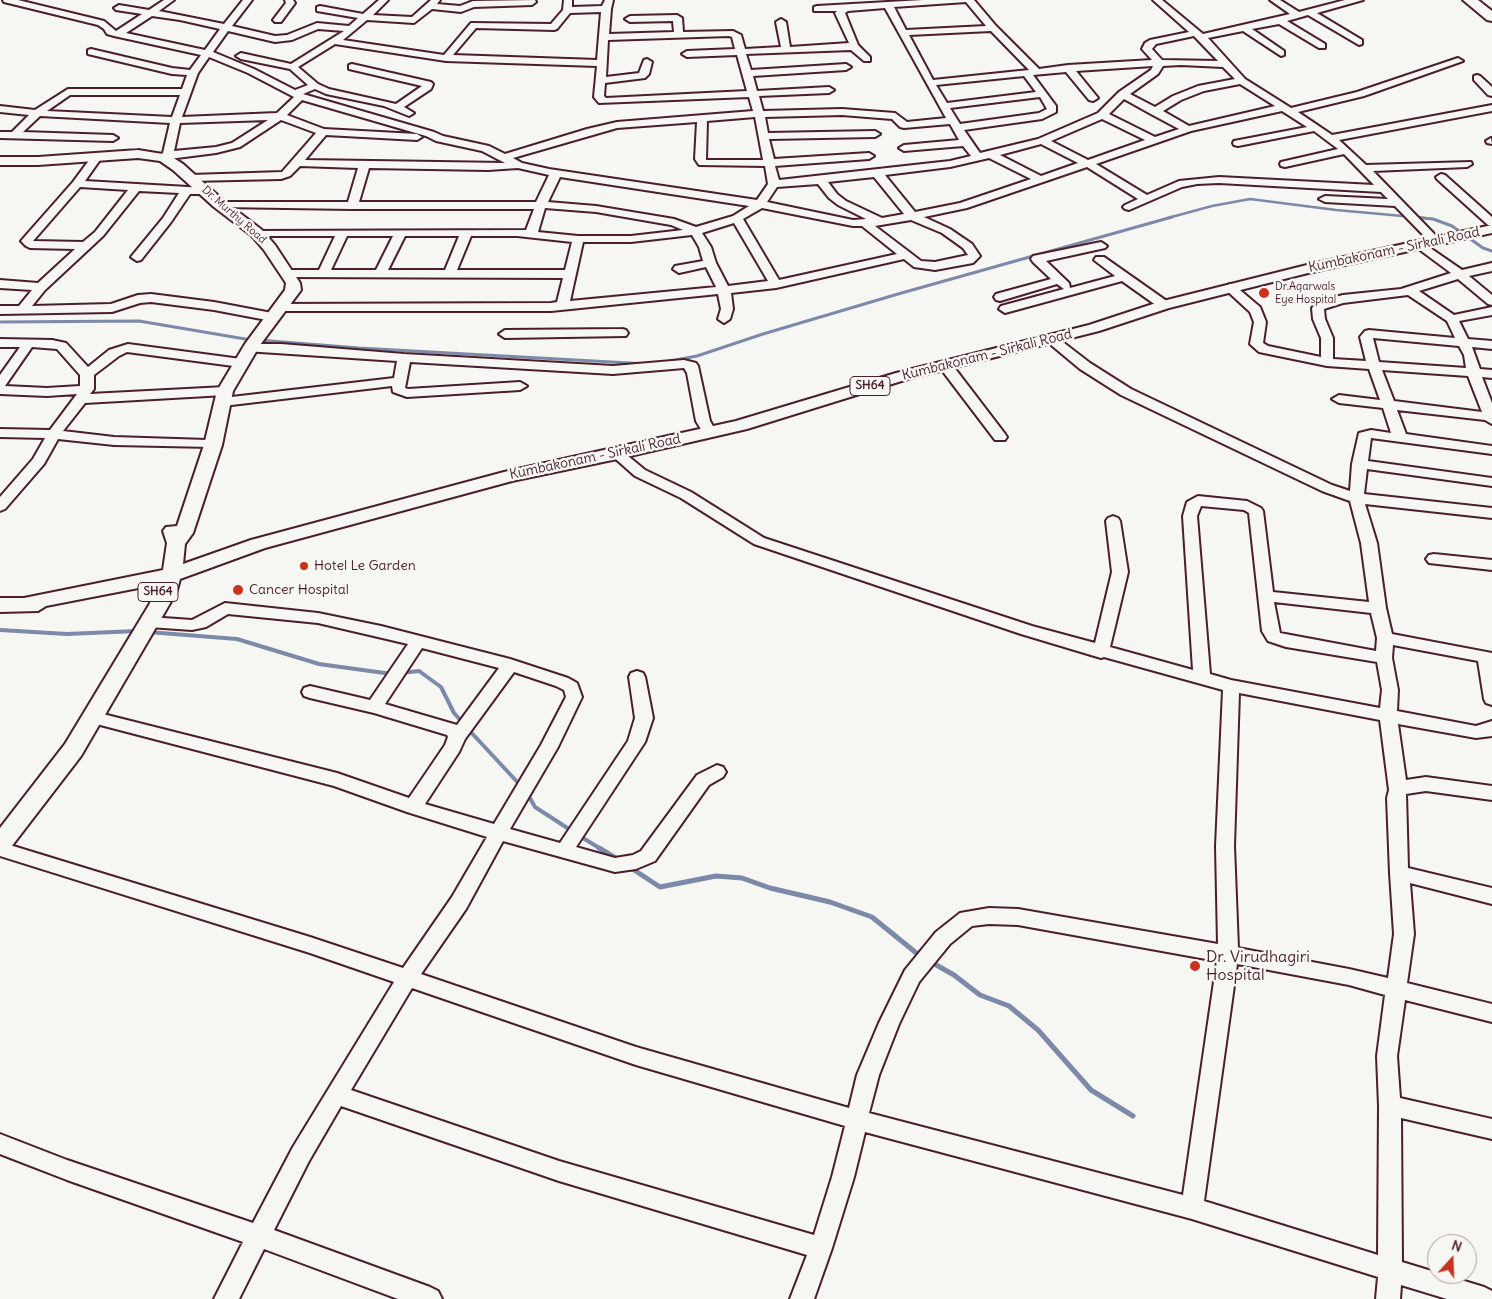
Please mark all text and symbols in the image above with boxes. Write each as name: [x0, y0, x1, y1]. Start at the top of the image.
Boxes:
street label: Dr. Murthy Road: [199, 183, 269, 247]
street label: Kumbakonam - Sirkali Road: [1307, 224, 1481, 276]
place label: Dr.Agarwals Eye Hospital: [1275, 280, 1336, 306]
marker: Dr.Agarwals Eye Hospital: [1257, 286, 1271, 300]
street label: Kumbakonam - Sirkali Road: [900, 326, 1074, 384]
road number: SH64: [850, 376, 890, 396]
street label: Kumbakonam - Sirkali Road: [508, 431, 682, 483]
place label: Hotel Le Garden: [314, 558, 416, 574]
marker: Hotel Le Garden: [298, 560, 310, 572]
road number: SH64: [138, 582, 178, 602]
place label: Cancer Hospital: [249, 582, 349, 598]
marker: Cancer Hospital: [231, 583, 245, 597]
place label: Dr. Virudhagiri Hospital: [1206, 947, 1310, 985]
marker: Dr. Virudhagiri Hospital: [1188, 959, 1202, 973]
north arrow: [1427, 1234, 1477, 1284]
text: N: [1449, 1236, 1464, 1256]

